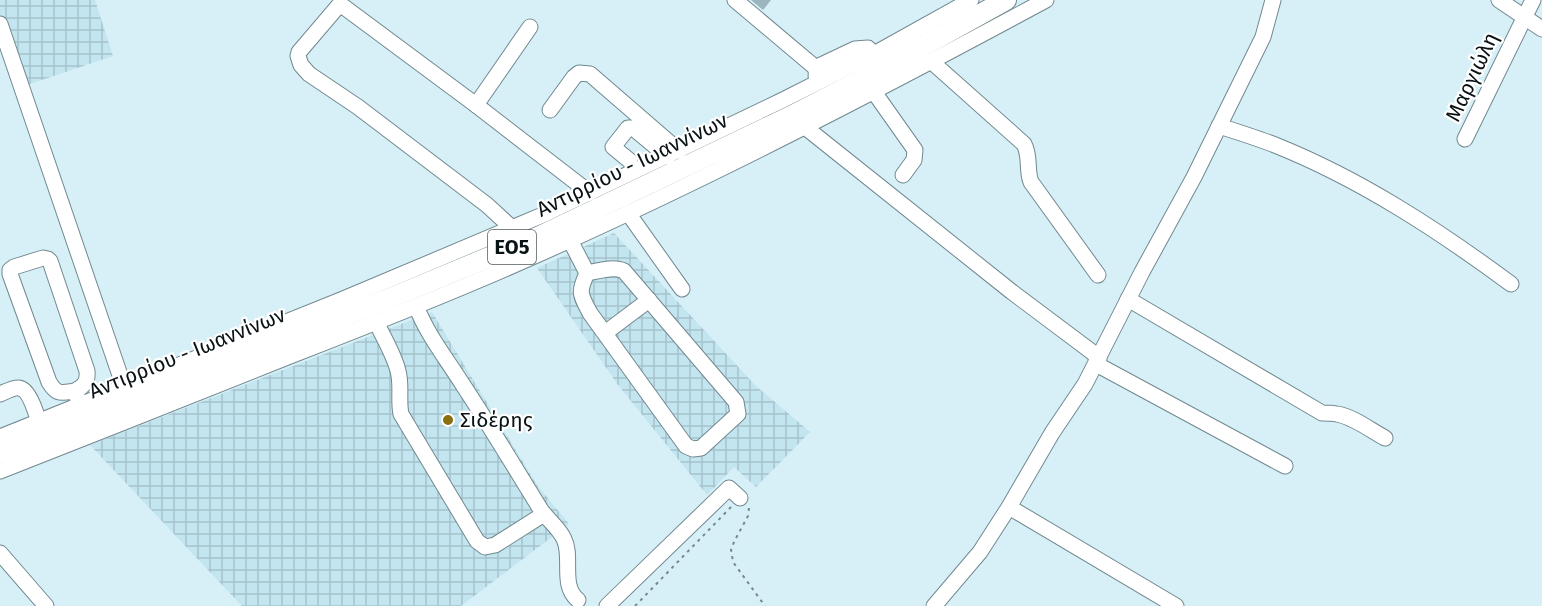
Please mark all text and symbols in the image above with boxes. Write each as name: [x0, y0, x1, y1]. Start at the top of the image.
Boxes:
street label: Μαργιώλη: [1440, 28, 1504, 126]
street label: Αντιρρίου - Ιωαννίνων: [532, 107, 732, 223]
road number: ΕΟ5: [488, 230, 536, 264]
street label: Αντιρρίου - Ιωαννίνων: [85, 302, 289, 404]
place label: Σιδέρης: [460, 407, 533, 433]
marker: Σιδέρης: [441, 413, 455, 427]

